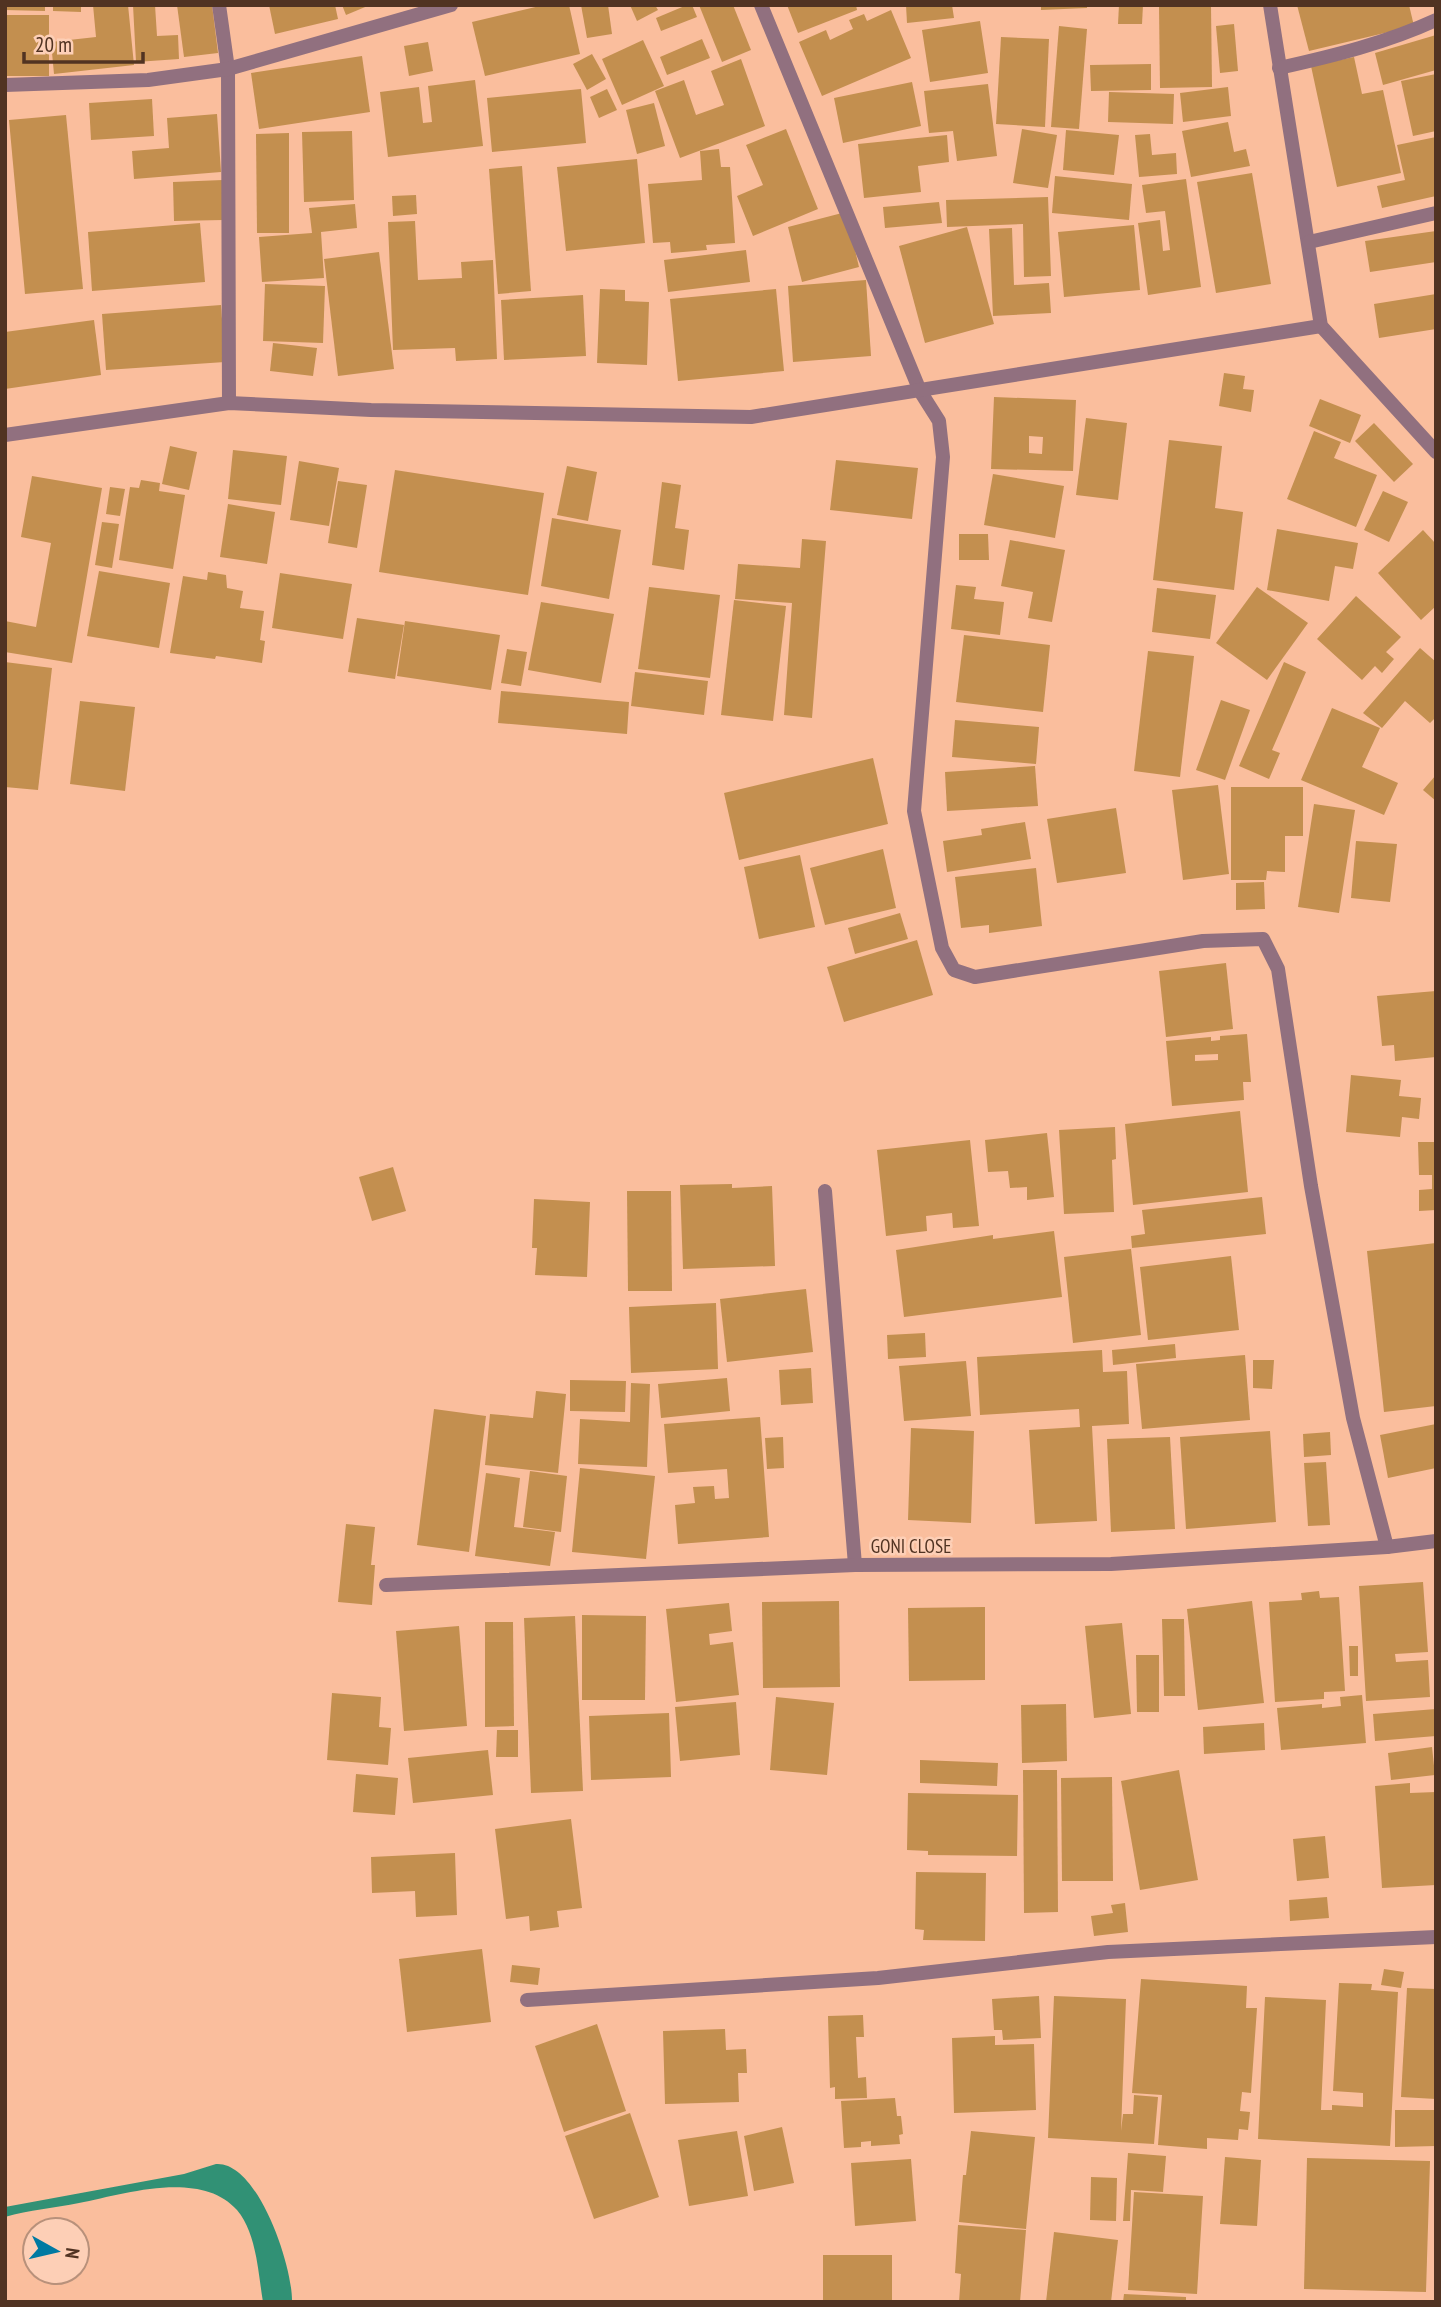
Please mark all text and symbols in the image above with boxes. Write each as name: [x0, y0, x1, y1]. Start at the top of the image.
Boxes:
scale bar: [24, 21, 144, 65]
text: 20 m: [35, 31, 72, 58]
street label: GONI CLOSE: [871, 1534, 951, 1558]
north arrow: [21, 2216, 91, 2286]
text: N: [60, 2247, 85, 2260]

